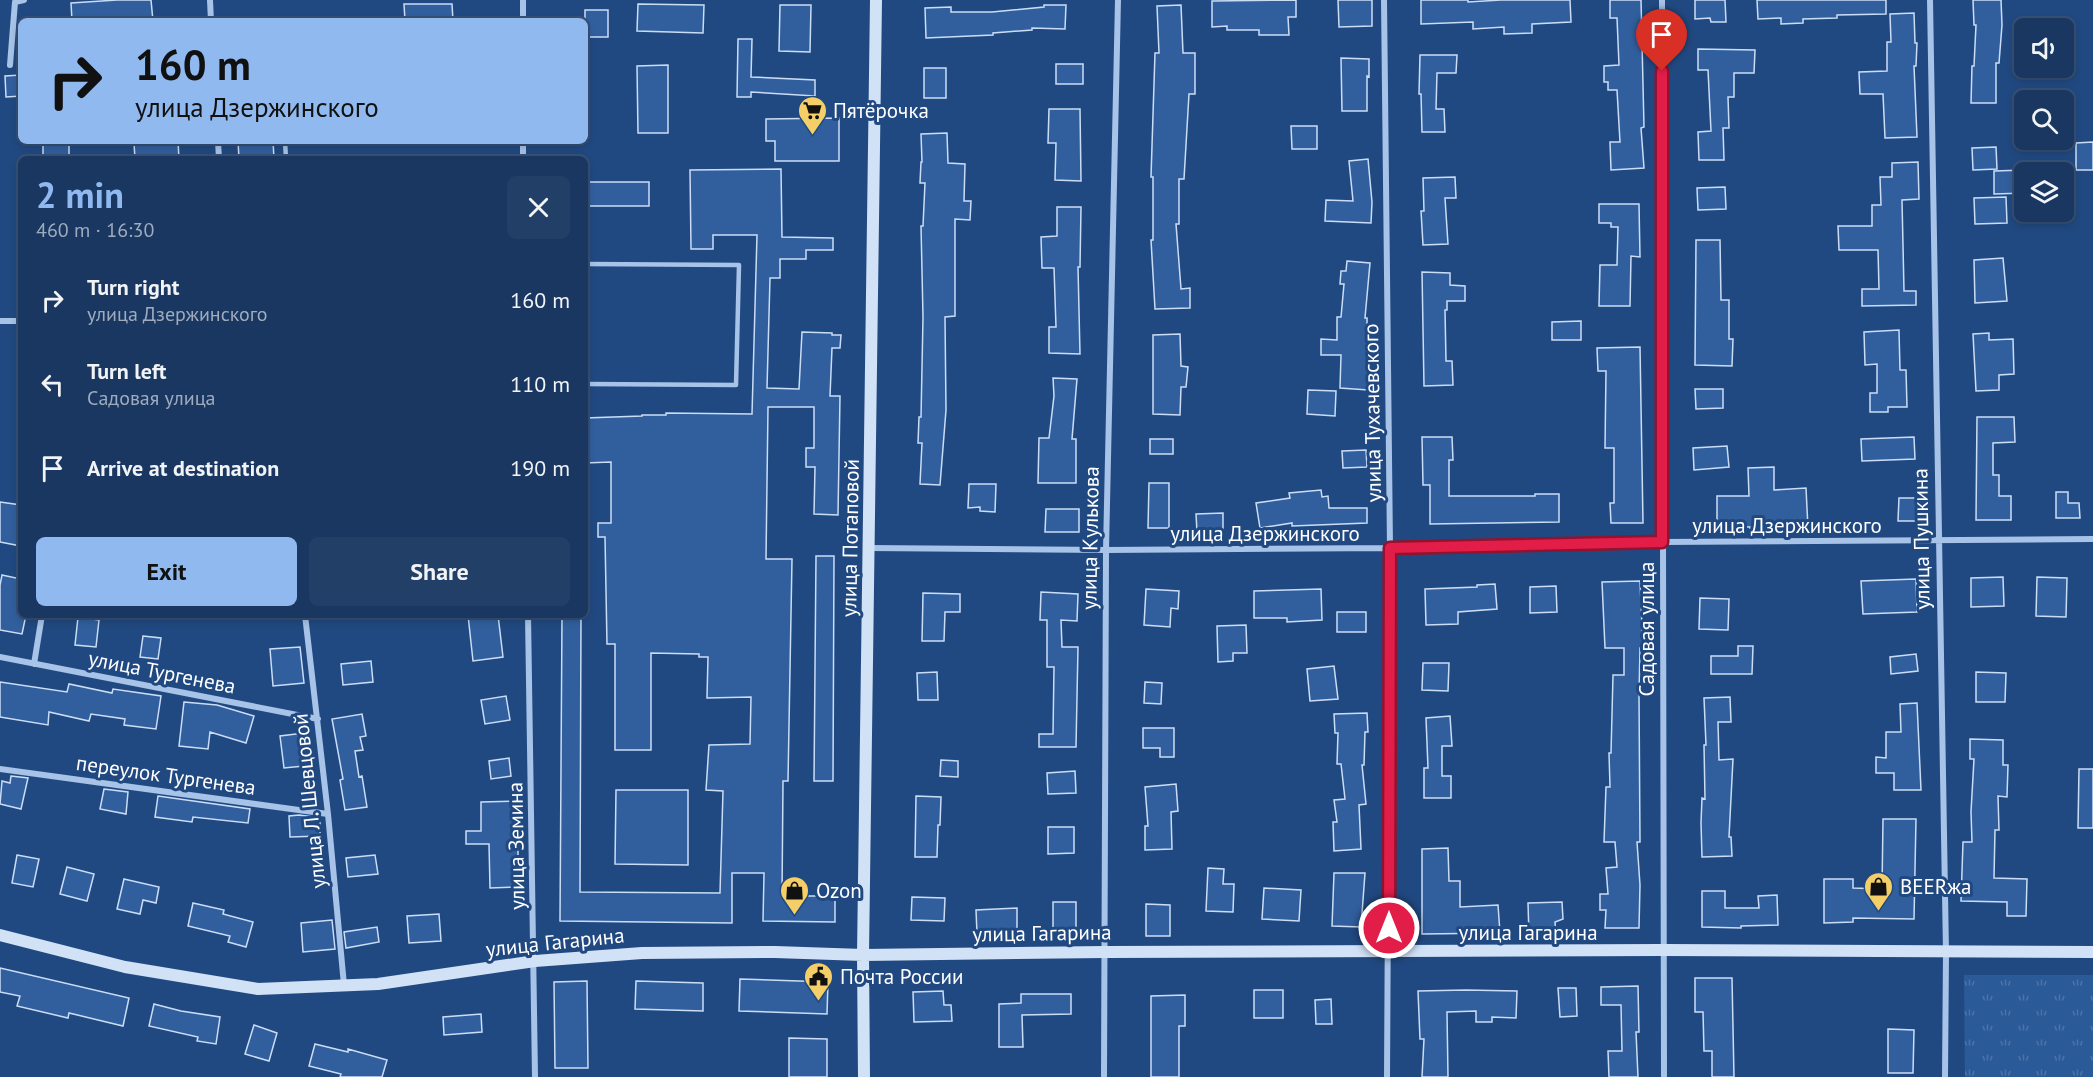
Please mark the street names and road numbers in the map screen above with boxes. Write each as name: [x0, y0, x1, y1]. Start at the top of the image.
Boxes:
street label: улица Тухачевского: [1357, 323, 1387, 503]
street label: улица Потаповой: [835, 459, 865, 617]
street label: улица Кулькова: [1075, 466, 1105, 610]
street label: улица Пушкина: [1906, 468, 1936, 610]
street label: улица Дзержинского: [1692, 512, 1882, 539]
street label: улица Дзержинского: [1170, 520, 1360, 547]
street label: Садовая улица: [1633, 562, 1660, 696]
street label: улица Тургенева: [86, 644, 238, 700]
street label: улица Л. Шевцовой: [286, 712, 332, 890]
street label: переулок Тургенева: [75, 749, 257, 801]
street label: улица Земина: [501, 782, 531, 910]
street label: улица Гагарина: [972, 918, 1112, 948]
street label: улица Гагарина: [1458, 919, 1598, 946]
street label: улица Гагарина: [484, 921, 626, 963]

